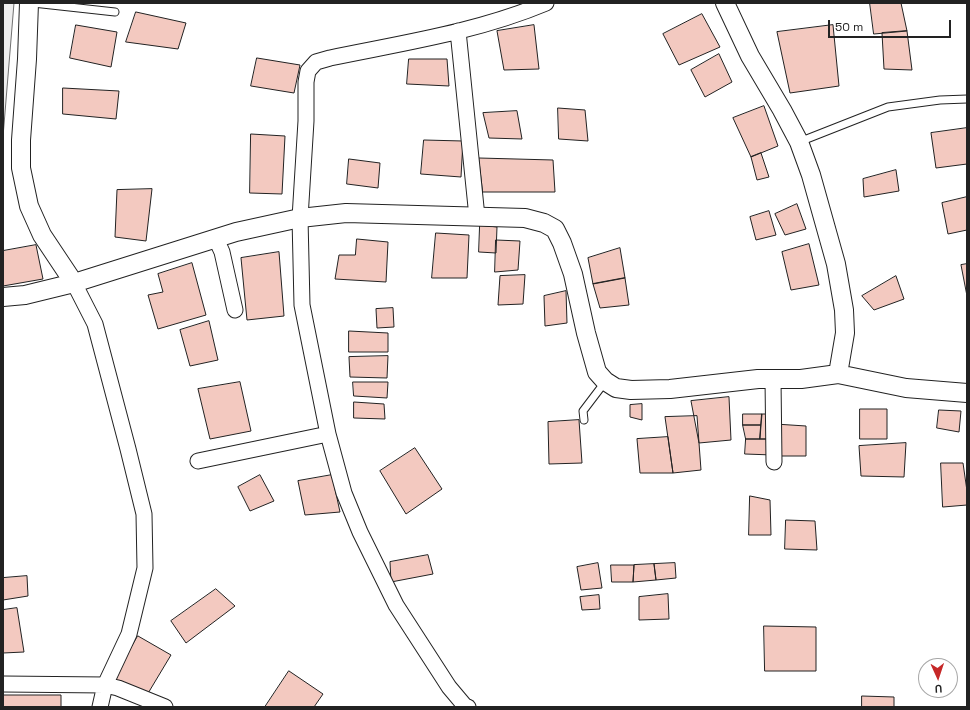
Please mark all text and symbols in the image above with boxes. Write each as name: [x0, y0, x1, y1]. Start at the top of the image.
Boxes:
scale bar: [830, 12, 953, 38]
text: 50 m: [835, 19, 863, 35]
north arrow: [918, 658, 958, 698]
text: U: [935, 682, 943, 696]

